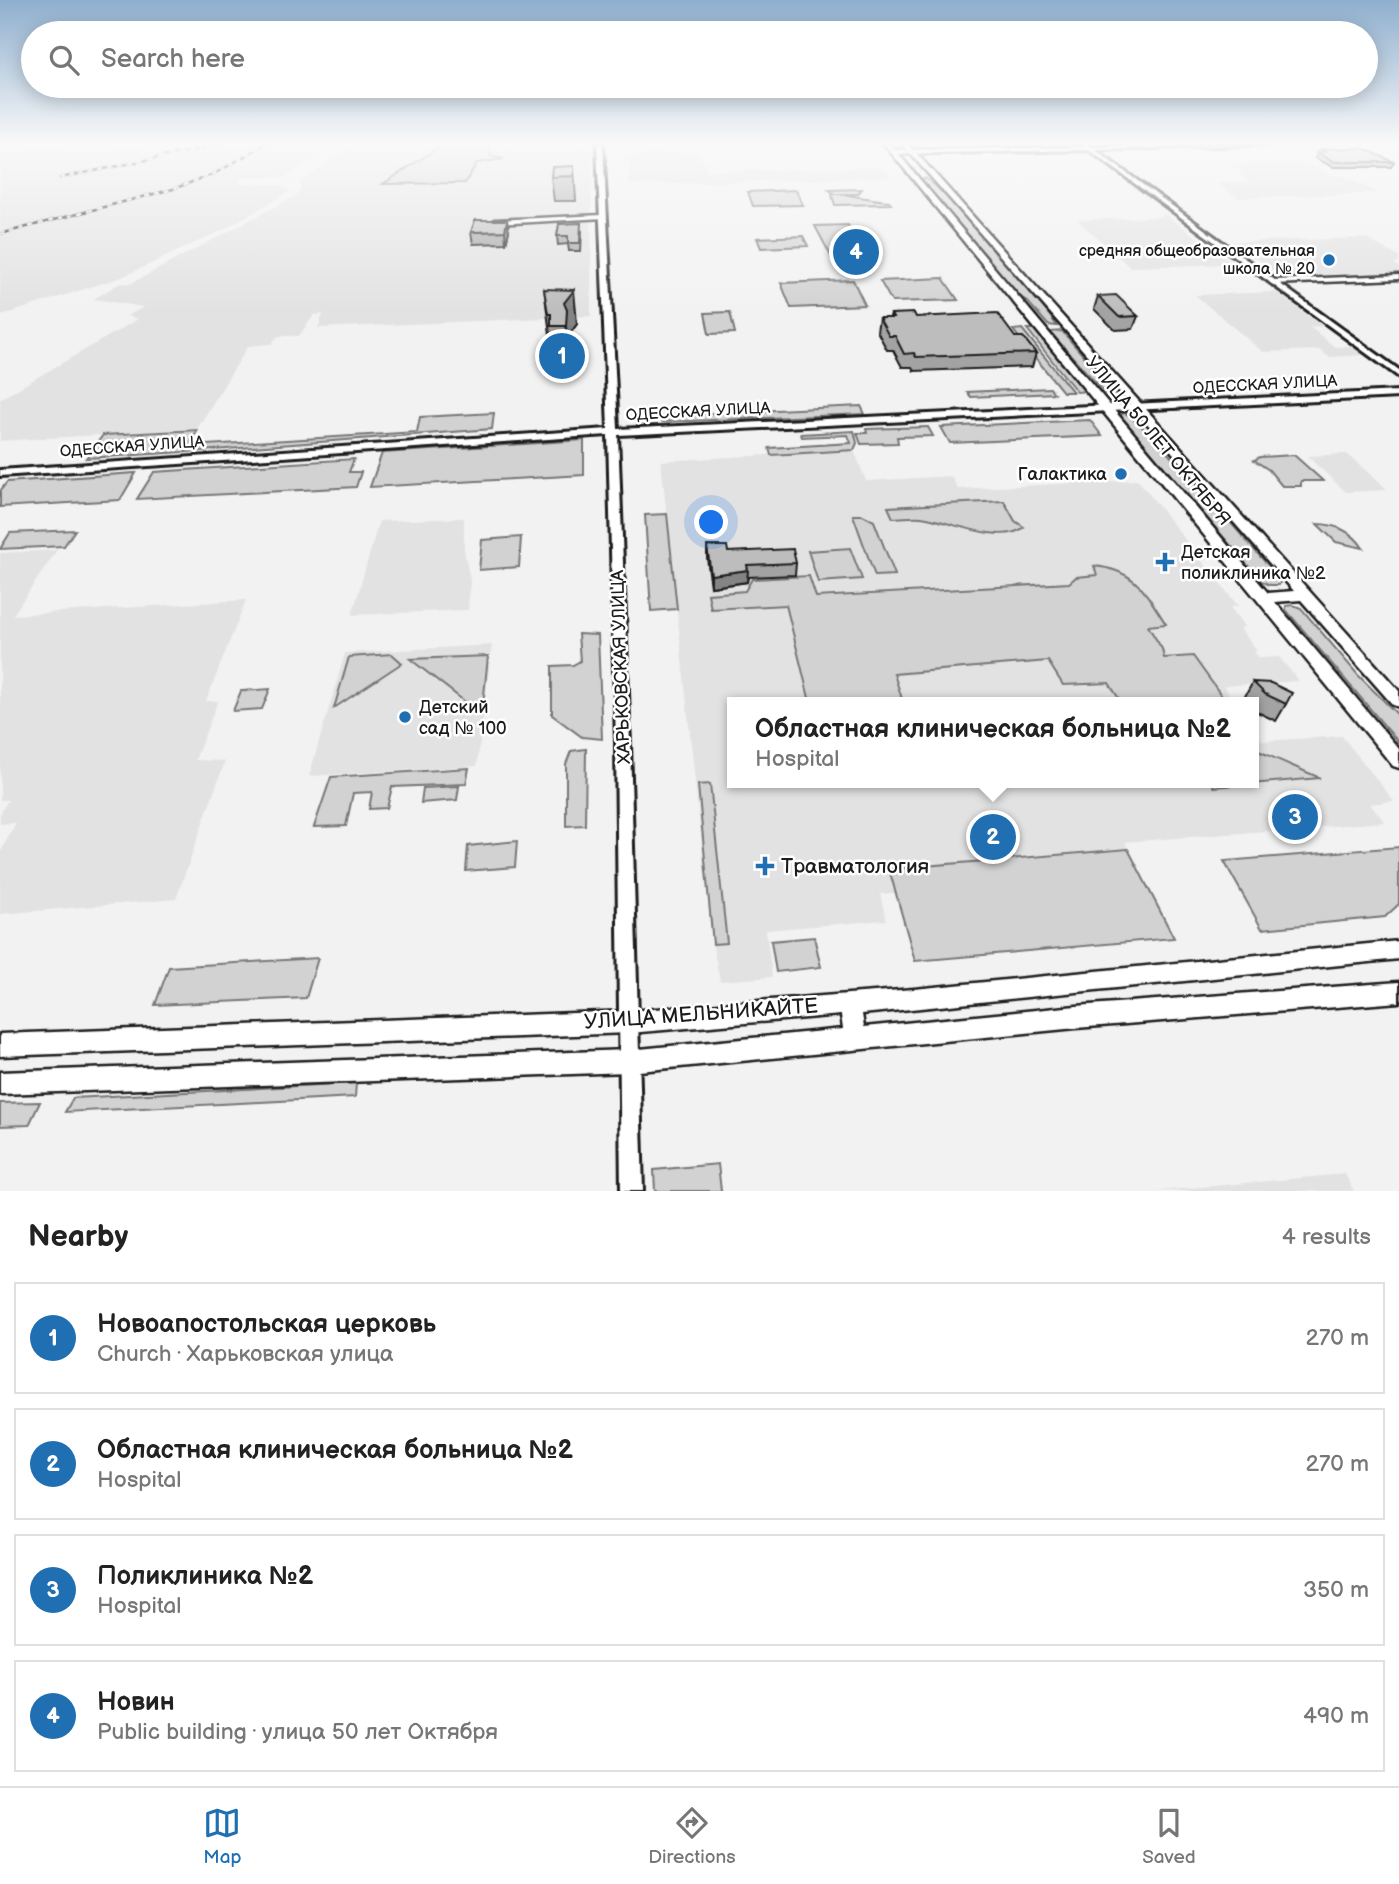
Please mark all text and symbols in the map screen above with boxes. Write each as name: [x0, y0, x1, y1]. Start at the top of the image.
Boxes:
search box: [21, 21, 1378, 98]
icon: search: [45, 41, 83, 79]
text: Search here: [101, 44, 245, 75]
pin: 4: [833, 226, 879, 278]
place label: средняя общеобразовательная школа № 20: [1079, 242, 1315, 279]
marker: средняя общеобразовательная школа № 20: [1321, 252, 1337, 268]
pin: 1: [539, 330, 585, 382]
street label: УЛИЦА 50 ЛЕТ ОКТЯБРЯ: [1081, 352, 1235, 530]
street label: ОДЕССКАЯ УЛИЦА: [1192, 372, 1338, 398]
street label: ОДЕССКАЯ УЛИЦА: [625, 399, 771, 425]
street label: ОДЕССКАЯ УЛИЦА: [59, 432, 205, 462]
place label: Галактика: [1018, 464, 1107, 485]
marker: Галактика: [1113, 466, 1129, 482]
your location: [694, 505, 728, 539]
place label: Детская поликлиника №2: [1181, 542, 1326, 584]
marker: Детская поликлиника №2: [1155, 552, 1175, 572]
street label: ХАРЬКОВСКАЯ УЛИЦА: [607, 570, 635, 764]
place label: Детский сад № 100: [419, 697, 507, 739]
popup: [727, 697, 1259, 788]
marker: Детский сад № 100: [397, 709, 413, 725]
text: Областная клиническая больница №2: [755, 714, 1231, 745]
text: Hospital: [755, 745, 839, 773]
pin: 3: [1272, 791, 1318, 843]
pin: 2: [970, 811, 1016, 863]
place label: Травматология: [781, 854, 929, 879]
marker: Травматология: [755, 856, 775, 876]
street label: УЛИЦА МЕЛЬНИКАЙТЕ: [583, 993, 819, 1035]
text: Nearby: [28, 1219, 128, 1255]
text: 4 results: [1282, 1223, 1371, 1251]
text: Новоапостольская церковь: [97, 1309, 436, 1340]
text: 1: [48, 1324, 58, 1352]
text: 270 m: [1305, 1324, 1369, 1352]
text: Church · Харьковская улица: [97, 1340, 394, 1368]
text: Областная клиническая больница №2: [97, 1435, 573, 1466]
text: 2: [46, 1450, 60, 1478]
text: 270 m: [1305, 1450, 1369, 1478]
text: Hospital: [97, 1466, 182, 1494]
text: Поликлиника №2: [97, 1561, 313, 1592]
text: 3: [46, 1576, 60, 1604]
text: 350 m: [1303, 1576, 1369, 1604]
text: Hospital: [97, 1592, 182, 1620]
text: Новин: [97, 1687, 175, 1718]
text: 4: [46, 1702, 60, 1730]
text: 490 m: [1303, 1702, 1369, 1730]
text: Public building · улица 50 лет Октября: [97, 1718, 498, 1746]
tab: Map: [203, 1804, 242, 1869]
tab: Directions: [648, 1804, 736, 1869]
tab: Saved: [1142, 1804, 1196, 1869]

